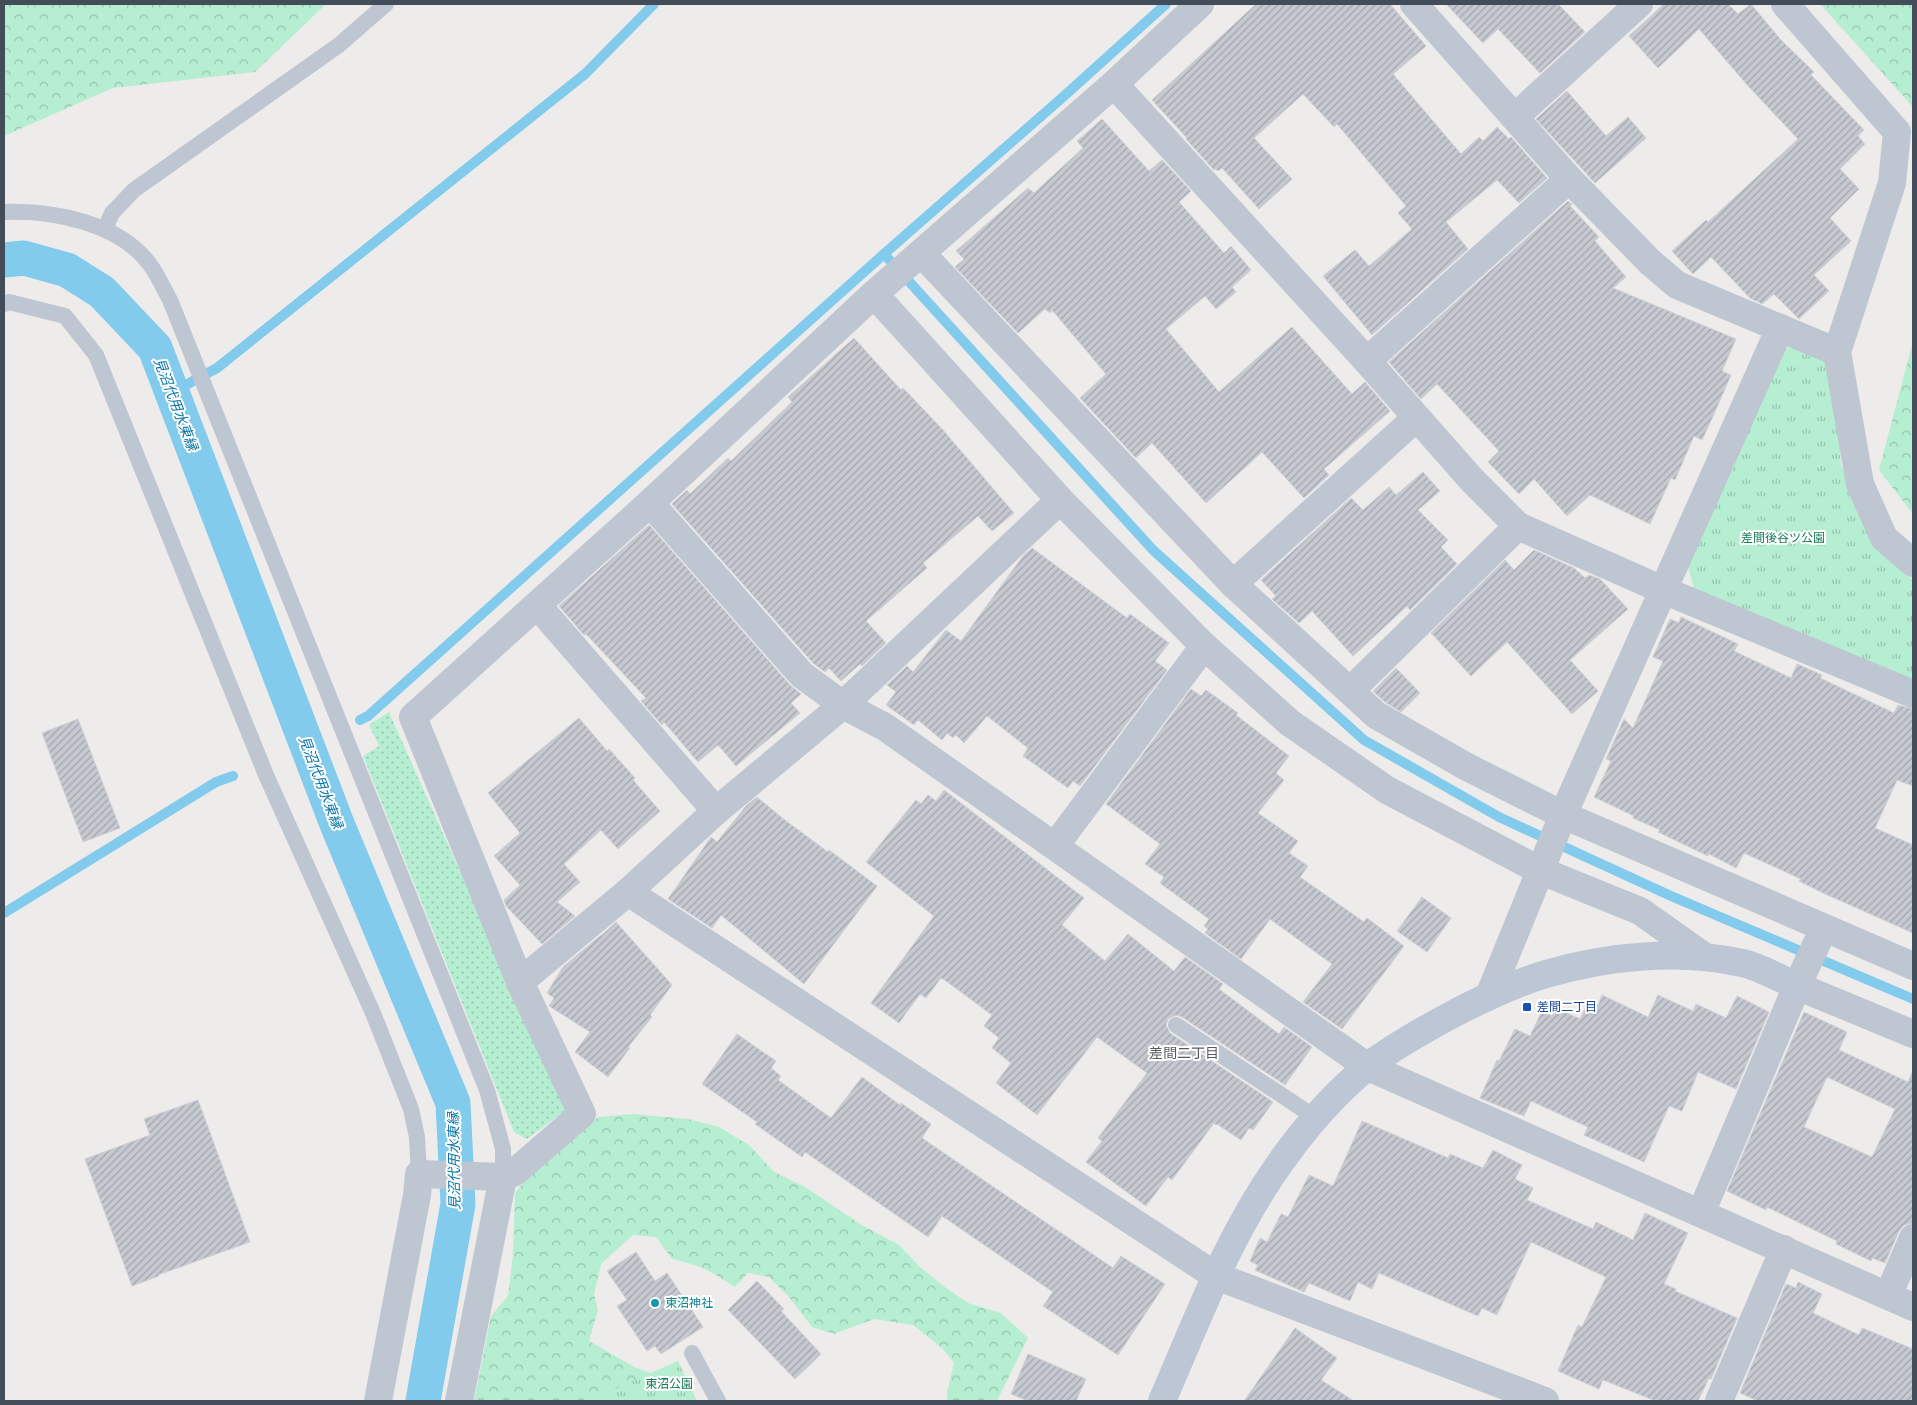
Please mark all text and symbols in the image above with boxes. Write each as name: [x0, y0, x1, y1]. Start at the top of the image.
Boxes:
water label: 見沼代用水東縁: [150, 355, 202, 455]
park label: 差間後谷ツ公園: [1741, 531, 1825, 545]
water label: 見沼代用水東縁: [295, 733, 347, 833]
place label: 差間二丁目: [1537, 1000, 1597, 1014]
marker: 差間二丁目: [1521, 1001, 1533, 1013]
district label: 差間二丁目: [1149, 1045, 1219, 1062]
water label: 見沼代用水東縁: [445, 1110, 464, 1210]
place label: 東沼神社: [665, 1296, 713, 1310]
marker: 東沼神社: [649, 1297, 661, 1309]
park label: 東沼公園: [645, 1377, 693, 1391]

